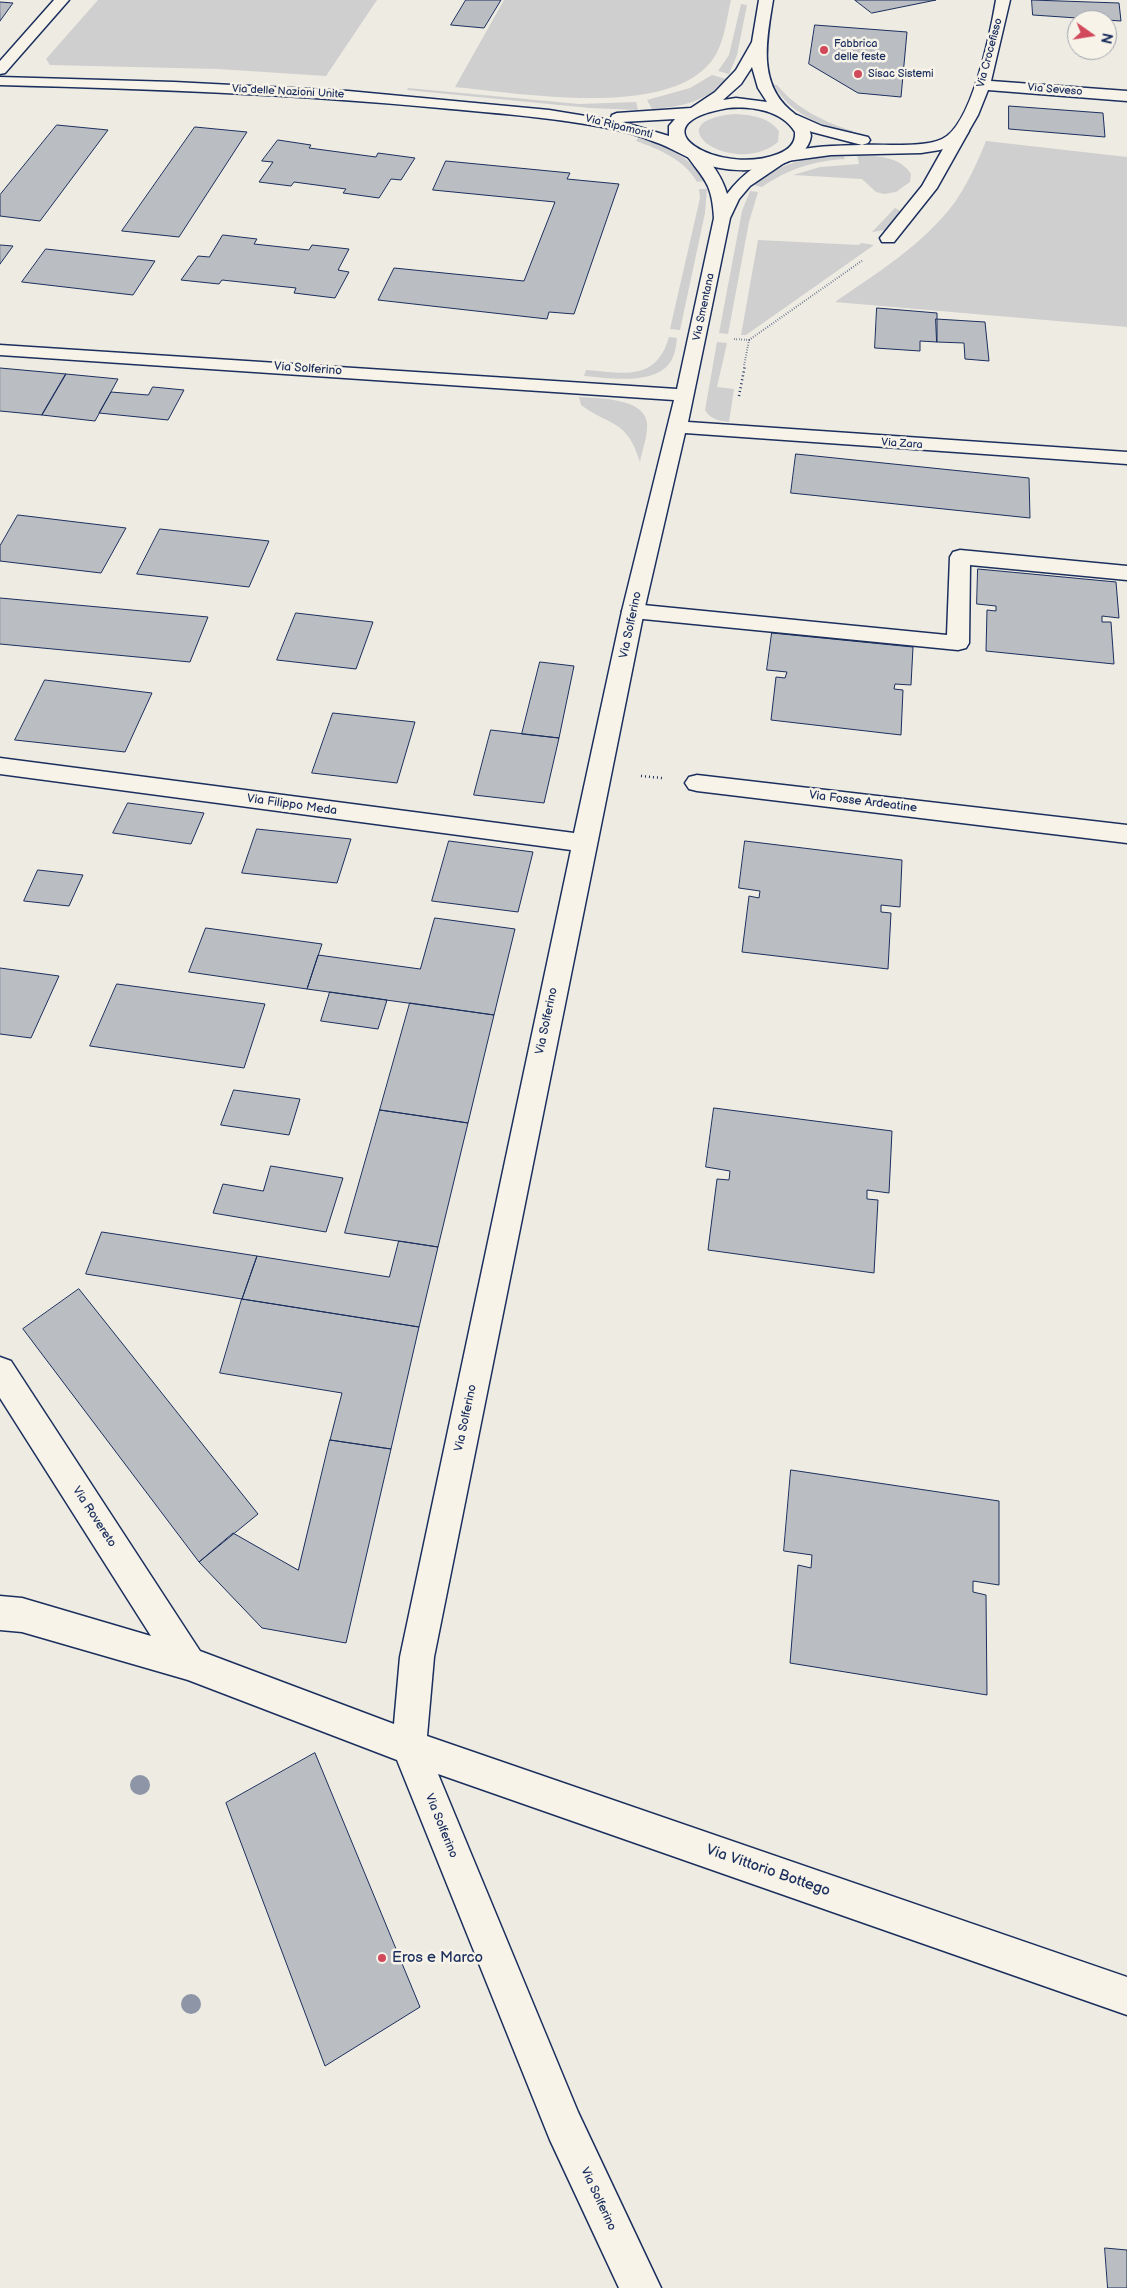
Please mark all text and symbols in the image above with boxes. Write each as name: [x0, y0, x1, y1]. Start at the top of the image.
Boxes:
north arrow: [1067, 10, 1117, 60]
street label: Via Crocefisso: [974, 17, 1006, 89]
text: N: [1097, 31, 1116, 45]
place label: Fabbrica delle feste: [834, 37, 886, 63]
marker: Fabbrica delle feste: [818, 44, 830, 56]
place label: Sisac Sistemi: [868, 67, 934, 81]
marker: Sisac Sistemi: [852, 68, 864, 80]
street label: Via Seveso: [1027, 81, 1083, 99]
street label: Via delle Nazioni Unite: [232, 82, 344, 102]
street label: Via Ripamonti: [584, 112, 654, 142]
street label: Via Smentana: [690, 272, 718, 342]
street label: Via Solferino: [274, 359, 342, 379]
street label: Via Zara: [881, 436, 923, 452]
street label: Via Solferino: [617, 590, 645, 660]
street label: Via Fosse Ardeatine: [808, 788, 918, 816]
street label: Via Filippo Meda: [246, 792, 338, 818]
street label: Via Solferino: [533, 986, 561, 1056]
street label: Via Solferino: [452, 1383, 480, 1453]
street label: Via Rovereto: [69, 1484, 119, 1550]
street label: Via Solferino: [422, 1792, 460, 1860]
street label: Via Vittorio Bottego: [703, 1841, 833, 1901]
place label: Eros e Marco: [392, 1949, 483, 1967]
marker: Eros e Marco: [376, 1952, 388, 1964]
street label: Via Solferino: [577, 2165, 619, 2233]

